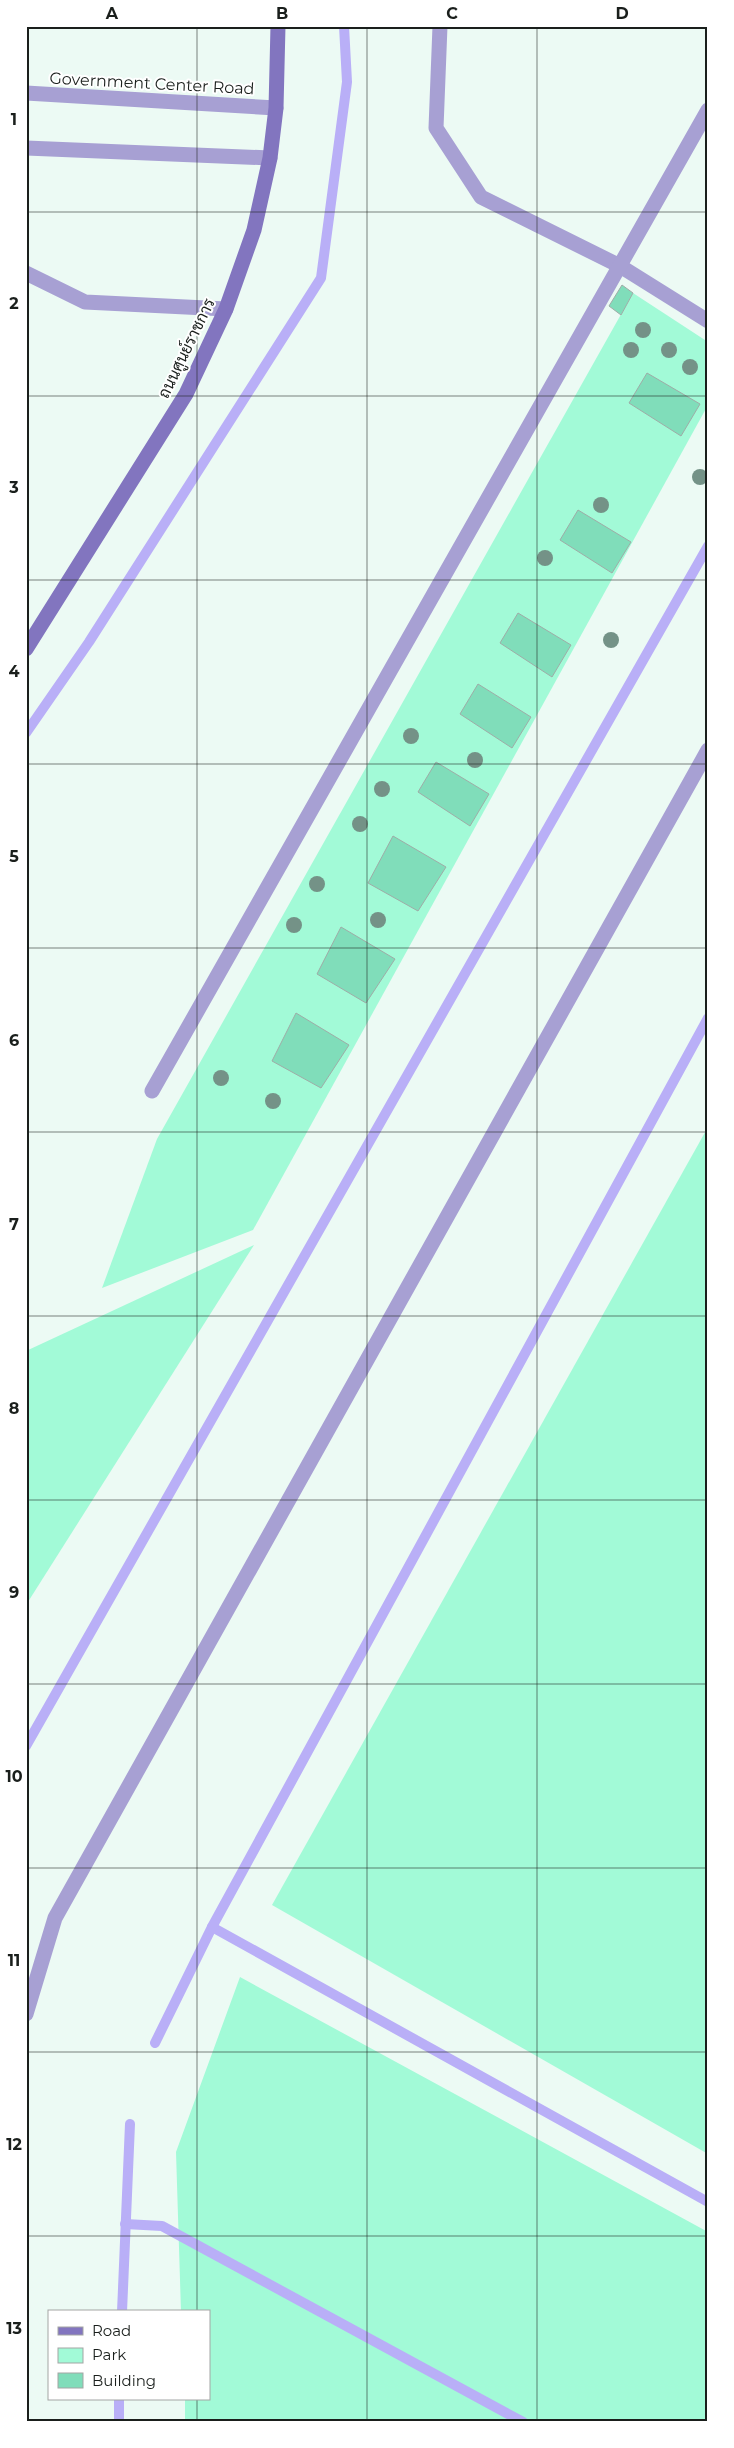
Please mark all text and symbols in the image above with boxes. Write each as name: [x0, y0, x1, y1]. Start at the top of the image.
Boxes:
text: A: [105, 4, 119, 23]
text: B: [276, 4, 288, 23]
text: C: [446, 4, 458, 23]
text: D: [615, 4, 629, 23]
street label: Government Center Road: [49, 69, 255, 98]
text: 1: [11, 110, 17, 129]
text: 2: [9, 294, 19, 313]
street label: ถนนศูนย์ราชการ: [151, 294, 221, 402]
text: 3: [8, 478, 19, 497]
text: 4: [8, 662, 20, 681]
text: 5: [9, 847, 19, 866]
text: 6: [9, 1031, 19, 1050]
text: 7: [9, 1215, 19, 1234]
text: 8: [9, 1399, 19, 1418]
text: 9: [9, 1583, 19, 1602]
text: 10: [5, 1767, 23, 1786]
text: 11: [8, 1951, 20, 1970]
text: 12: [6, 2135, 22, 2154]
legend: [48, 2310, 210, 2400]
text: 13: [6, 2319, 22, 2338]
text: Road: [92, 2321, 131, 2340]
text: Park: [92, 2345, 126, 2364]
text: Building: [92, 2371, 156, 2390]

